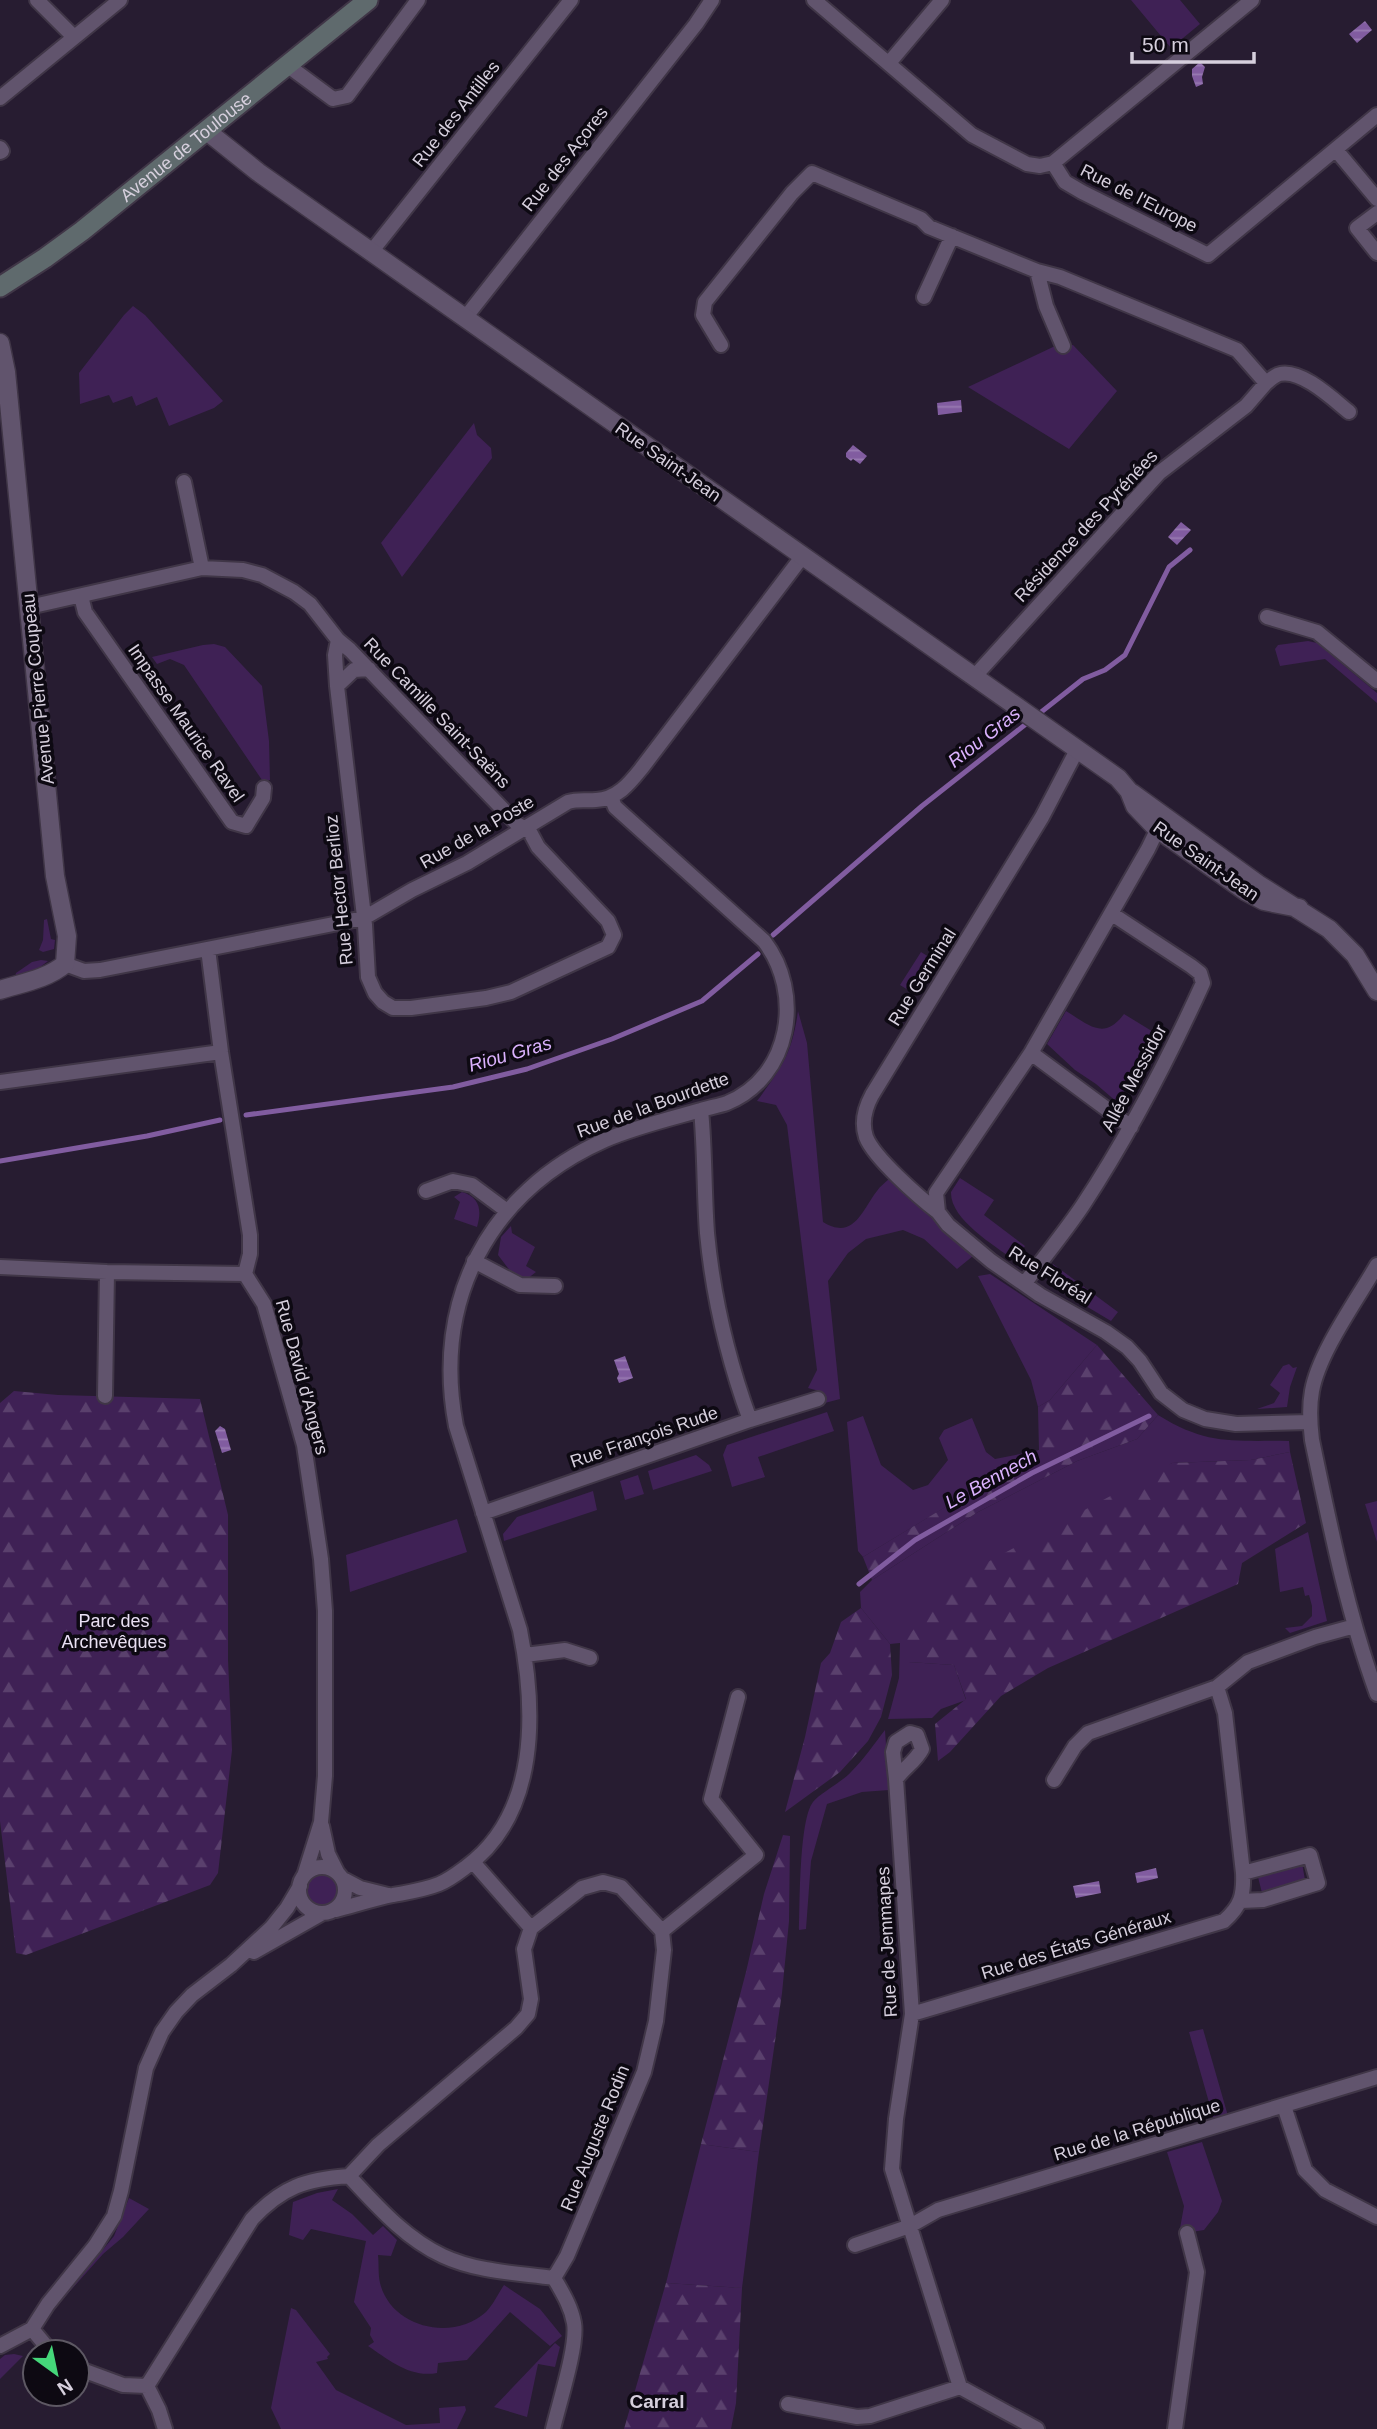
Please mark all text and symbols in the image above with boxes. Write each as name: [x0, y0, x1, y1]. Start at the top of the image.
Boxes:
scale bar: [1132, 21, 1254, 65]
text: 50 m: [1142, 33, 1189, 56]
street label: Rue des Antilles: [408, 57, 504, 171]
street label: Avenue de Toulouse: [116, 88, 255, 206]
street label: Rue des Açores: [518, 103, 612, 215]
street label: Rue de l'Europe: [1077, 160, 1201, 236]
street label: Rue Saint-Jean: [611, 418, 725, 506]
street label: Résidence des Pyrénées: [1010, 446, 1162, 606]
street label: Avenue Pierre Coupeau: [18, 593, 58, 785]
street label: Rue Camille Saint-Saëns: [360, 634, 514, 792]
street label: Impasse Maurice Ravel: [124, 640, 248, 806]
water label: Riou Gras: [944, 702, 1025, 772]
street label: Rue de la Poste: [417, 791, 537, 873]
street label: Rue Hector Berlioz: [321, 814, 357, 966]
street label: Rue Saint-Jean: [1149, 817, 1263, 905]
street label: Rue Germinal: [884, 925, 960, 1029]
street label: Allée Messidor: [1097, 1021, 1171, 1135]
water label: Riou Gras: [466, 1032, 554, 1076]
street label: Rue de la Bourdette: [574, 1068, 732, 1142]
street label: Rue Floréal: [1005, 1242, 1095, 1308]
street label: Rue David d'Angers: [272, 1297, 332, 1457]
street label: Rue François Rude: [567, 1402, 721, 1472]
water label: Le Bennech: [942, 1445, 1040, 1513]
park label: Parc des Archevêques: [61, 1611, 167, 1652]
street label: Rue de Jemmapes: [873, 1866, 901, 2018]
street label: Rue des États Généraux: [979, 1907, 1173, 1983]
street label: Rue Auguste Rodin: [557, 2062, 633, 2214]
street label: Rue de la République: [1051, 2095, 1223, 2165]
north arrow: [21, 2338, 91, 2408]
text: N: [54, 2374, 76, 2399]
district label: Carral: [630, 2391, 684, 2412]

